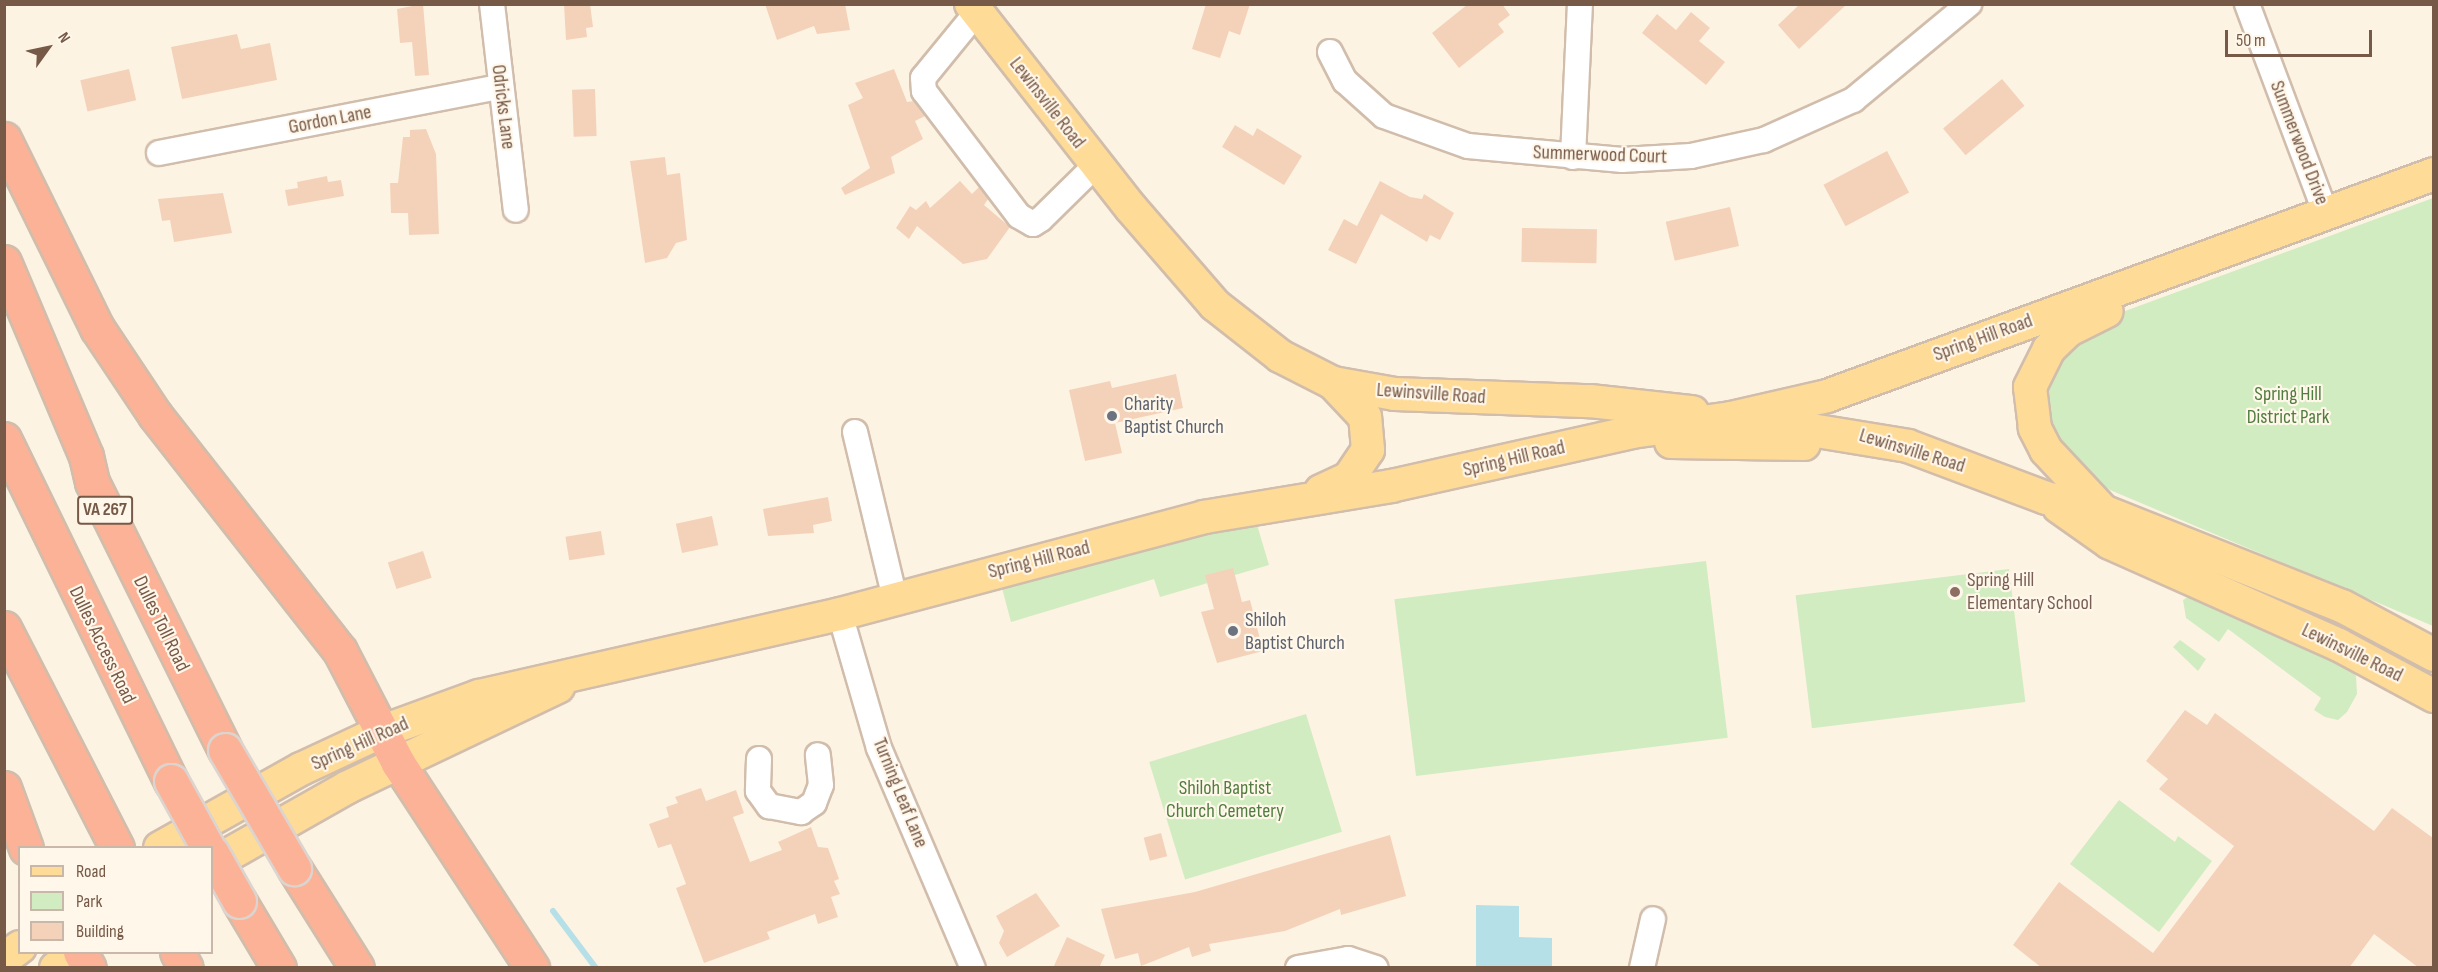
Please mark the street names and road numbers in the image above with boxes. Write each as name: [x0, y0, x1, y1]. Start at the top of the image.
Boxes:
street label: Lewinsville Road: [1004, 53, 1090, 153]
street label: Odricks Lane: [486, 63, 520, 151]
street label: Summerwood Drive: [2264, 78, 2334, 208]
street label: Gordon Lane: [287, 100, 373, 140]
street label: Summerwood Court: [1533, 141, 1667, 169]
street label: Spring Hill Road: [1930, 309, 2036, 367]
street label: Lewinsville Road: [1376, 378, 1486, 410]
street label: Lewinsville Road: [1856, 424, 1968, 478]
street label: Spring Hill Road: [1461, 436, 1567, 482]
road number: VA 267: [76, 495, 134, 525]
street label: Spring Hill Road: [986, 536, 1092, 584]
street label: Dulles Toll Road: [128, 572, 194, 676]
street label: Dulles Access Road: [63, 582, 141, 708]
street label: Lewinsville Road: [2298, 618, 2406, 688]
street label: Spring Hill Road: [308, 712, 412, 776]
street label: Turning Leaf Lane: [867, 735, 933, 851]

